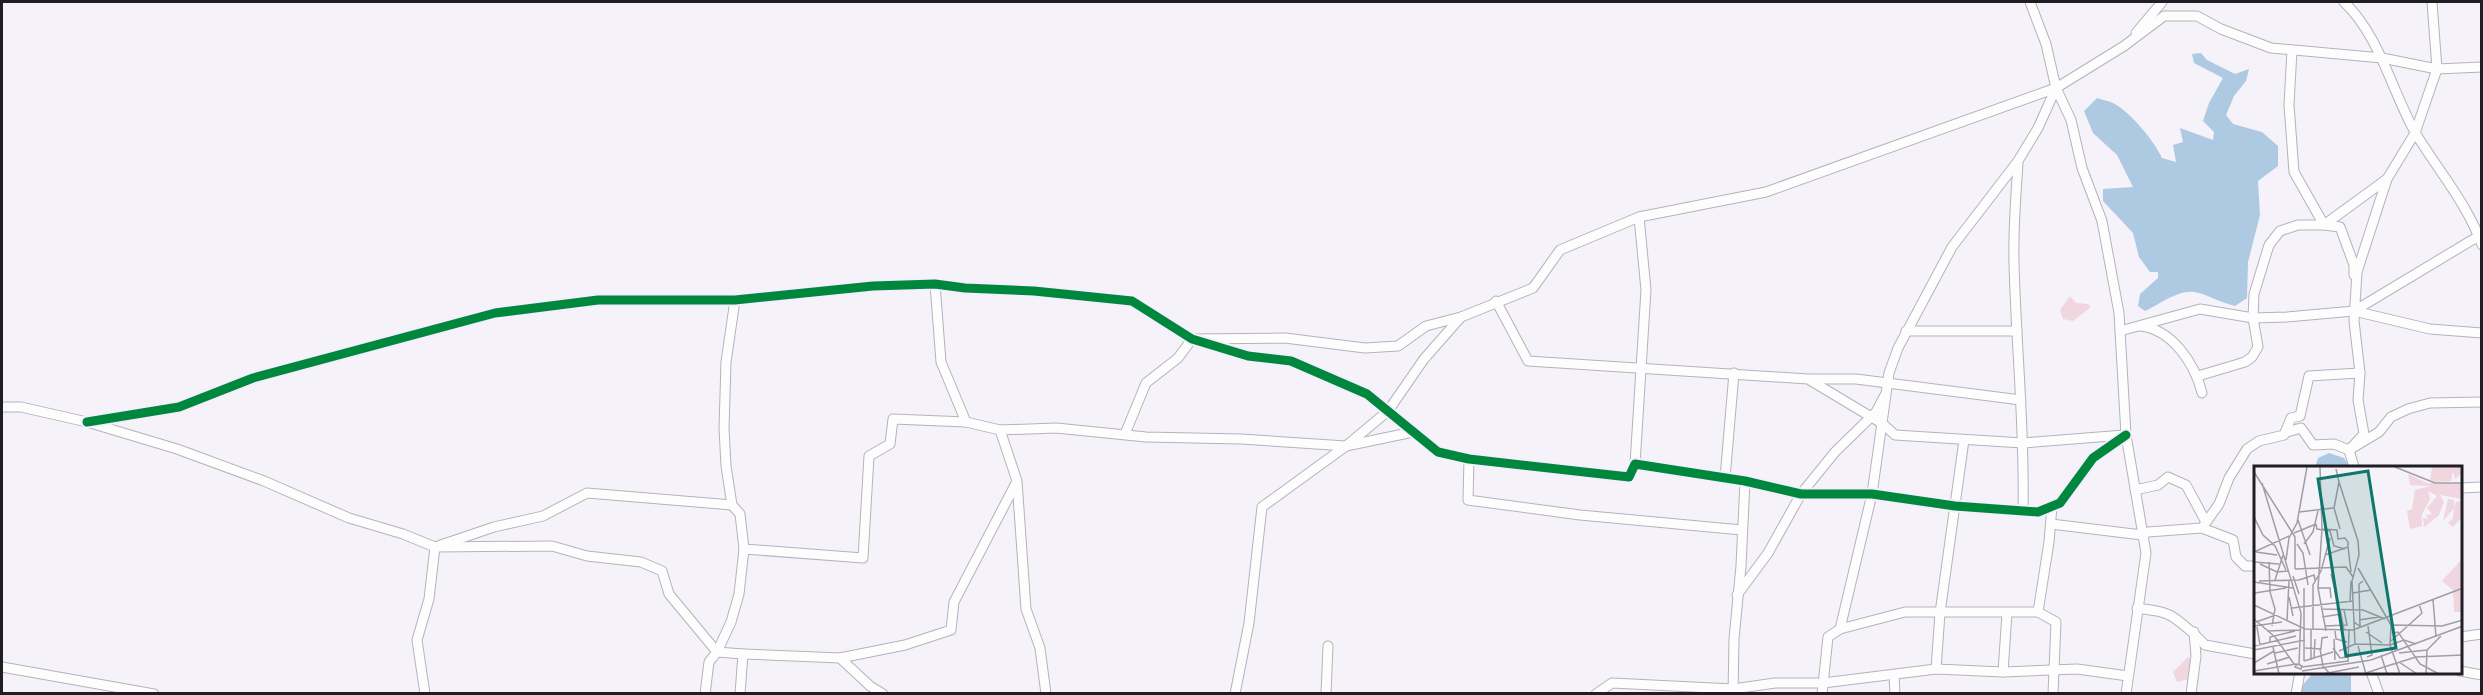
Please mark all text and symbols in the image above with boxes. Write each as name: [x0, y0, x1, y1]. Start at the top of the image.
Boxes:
inset map: [2254, 466, 2462, 674]

